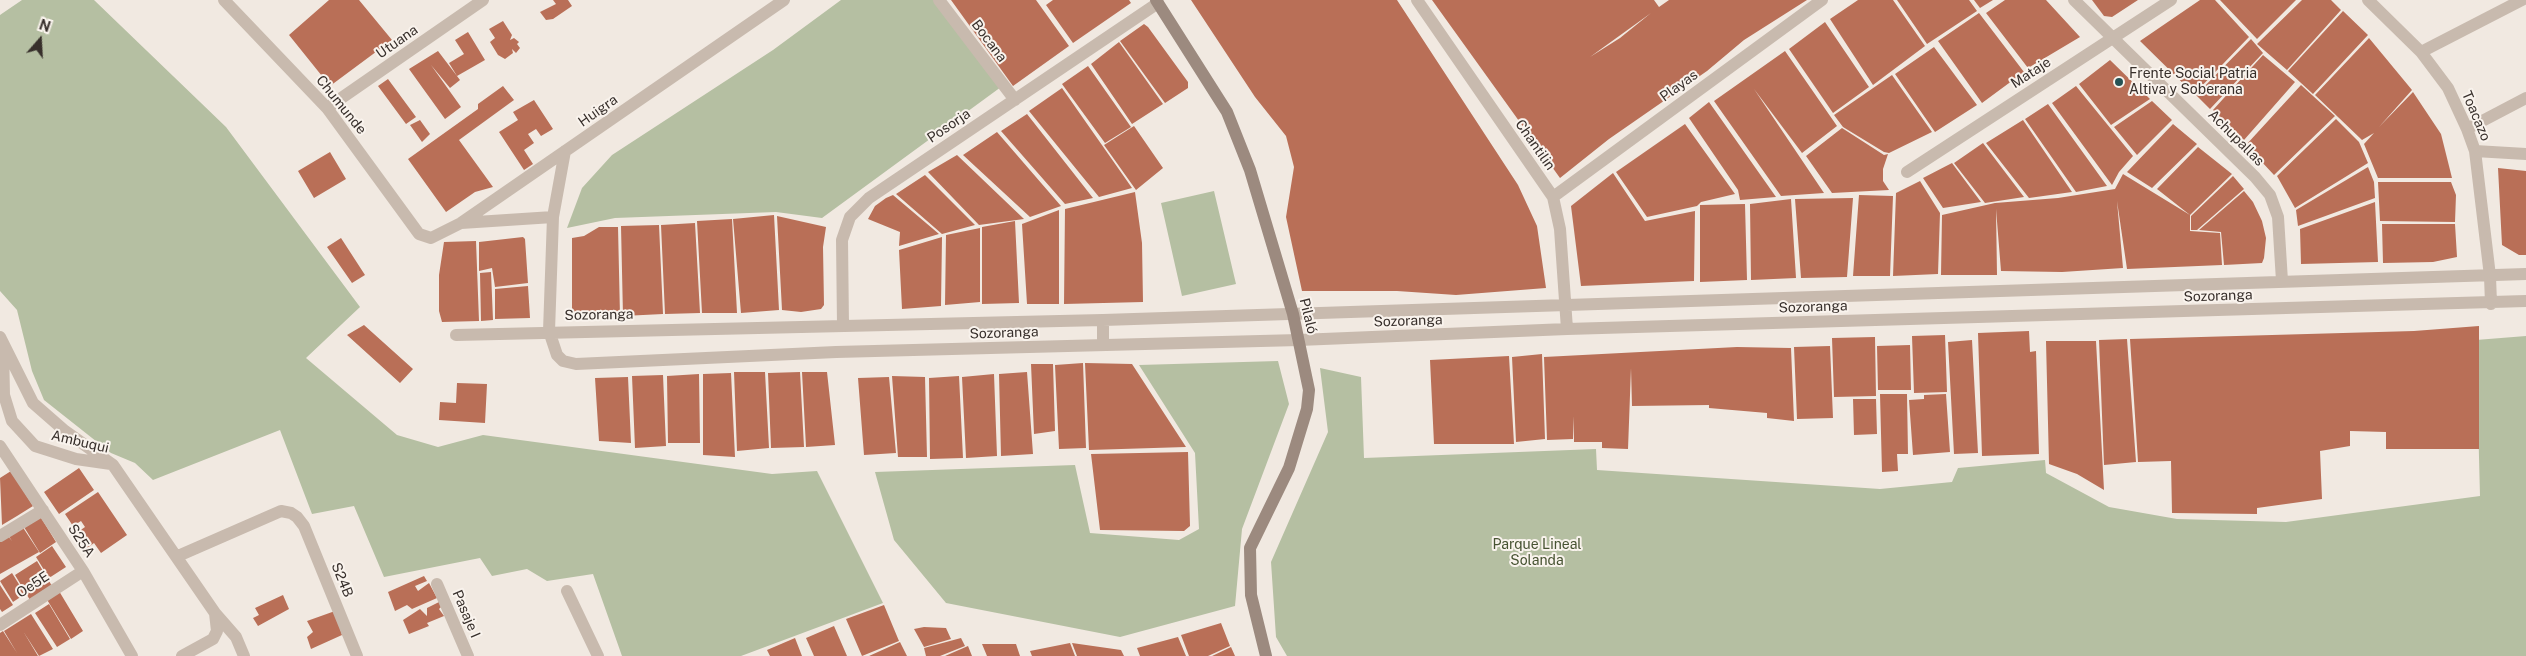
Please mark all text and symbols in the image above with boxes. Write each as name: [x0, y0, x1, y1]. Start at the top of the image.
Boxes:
north arrow: [15, 15, 65, 65]
text: N: [37, 16, 53, 35]
street label: Bocana: [968, 17, 1010, 65]
street label: Utuana: [373, 22, 421, 62]
street label: Mataje: [2008, 54, 2054, 92]
place label: Frente Social Patria Altiva y Soberana: [2129, 66, 2257, 98]
street label: Playas: [1657, 67, 1701, 105]
street label: Chumunde: [312, 72, 370, 138]
marker: Frente Social Patria Altiva y Soberana: [2113, 76, 2125, 88]
street label: Toacazo: [2458, 88, 2494, 144]
street label: Huigra: [575, 91, 621, 131]
street label: Posorja: [924, 105, 974, 147]
street label: Achupallas: [2204, 106, 2268, 170]
street label: Chantilin: [1511, 116, 1559, 174]
street label: Sozoranga: [2183, 286, 2253, 306]
street label: Pilaló: [1295, 296, 1321, 336]
street label: Sozoranga: [1778, 297, 1848, 317]
street label: Sozoranga: [564, 306, 634, 324]
street label: Sozoranga: [1373, 311, 1443, 331]
street label: Sozoranga: [969, 323, 1039, 343]
street label: Ambuqui: [50, 427, 110, 457]
street label: S25A: [64, 521, 98, 561]
park label: Parque Lineal Solanda: [1492, 537, 1582, 570]
street label: S24B: [327, 560, 357, 600]
street label: Oe5E: [13, 568, 53, 602]
street label: Pasaje I: [448, 588, 484, 640]

